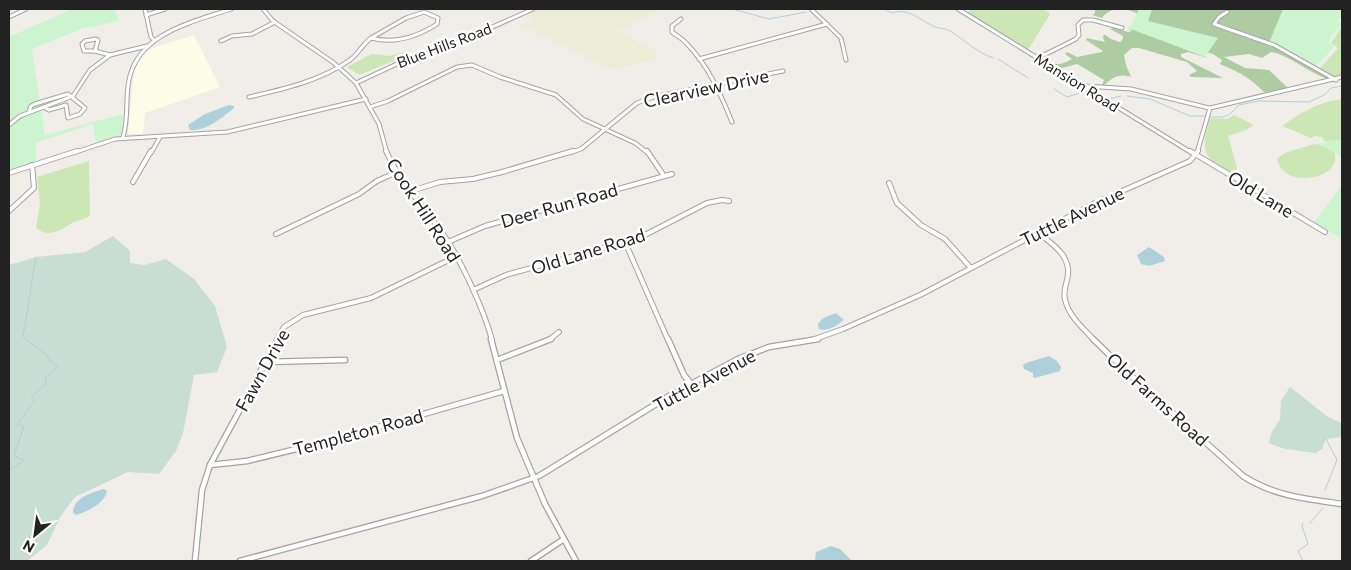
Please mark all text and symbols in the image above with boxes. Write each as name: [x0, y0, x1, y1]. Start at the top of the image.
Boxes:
street label: Blue Hills Road: [394, 19, 494, 71]
street label: Mansion Road: [1031, 49, 1123, 115]
street label: Clearview Drive: [641, 64, 771, 112]
street label: Cook Hill Road: [382, 154, 466, 266]
street label: Old Lane: [1224, 166, 1298, 222]
street label: Deer Run Road: [498, 178, 620, 232]
street label: Tuttle Avenue: [1017, 181, 1127, 251]
street label: Old Lane Road: [528, 223, 648, 279]
street label: Fawn Drive: [230, 325, 294, 415]
street label: Tuttle Avenue: [649, 344, 759, 416]
street label: Old Farms Road: [1103, 348, 1213, 450]
street label: Templeton Road: [291, 404, 425, 460]
north arrow: [10, 510, 60, 560]
text: N: [20, 537, 37, 557]

